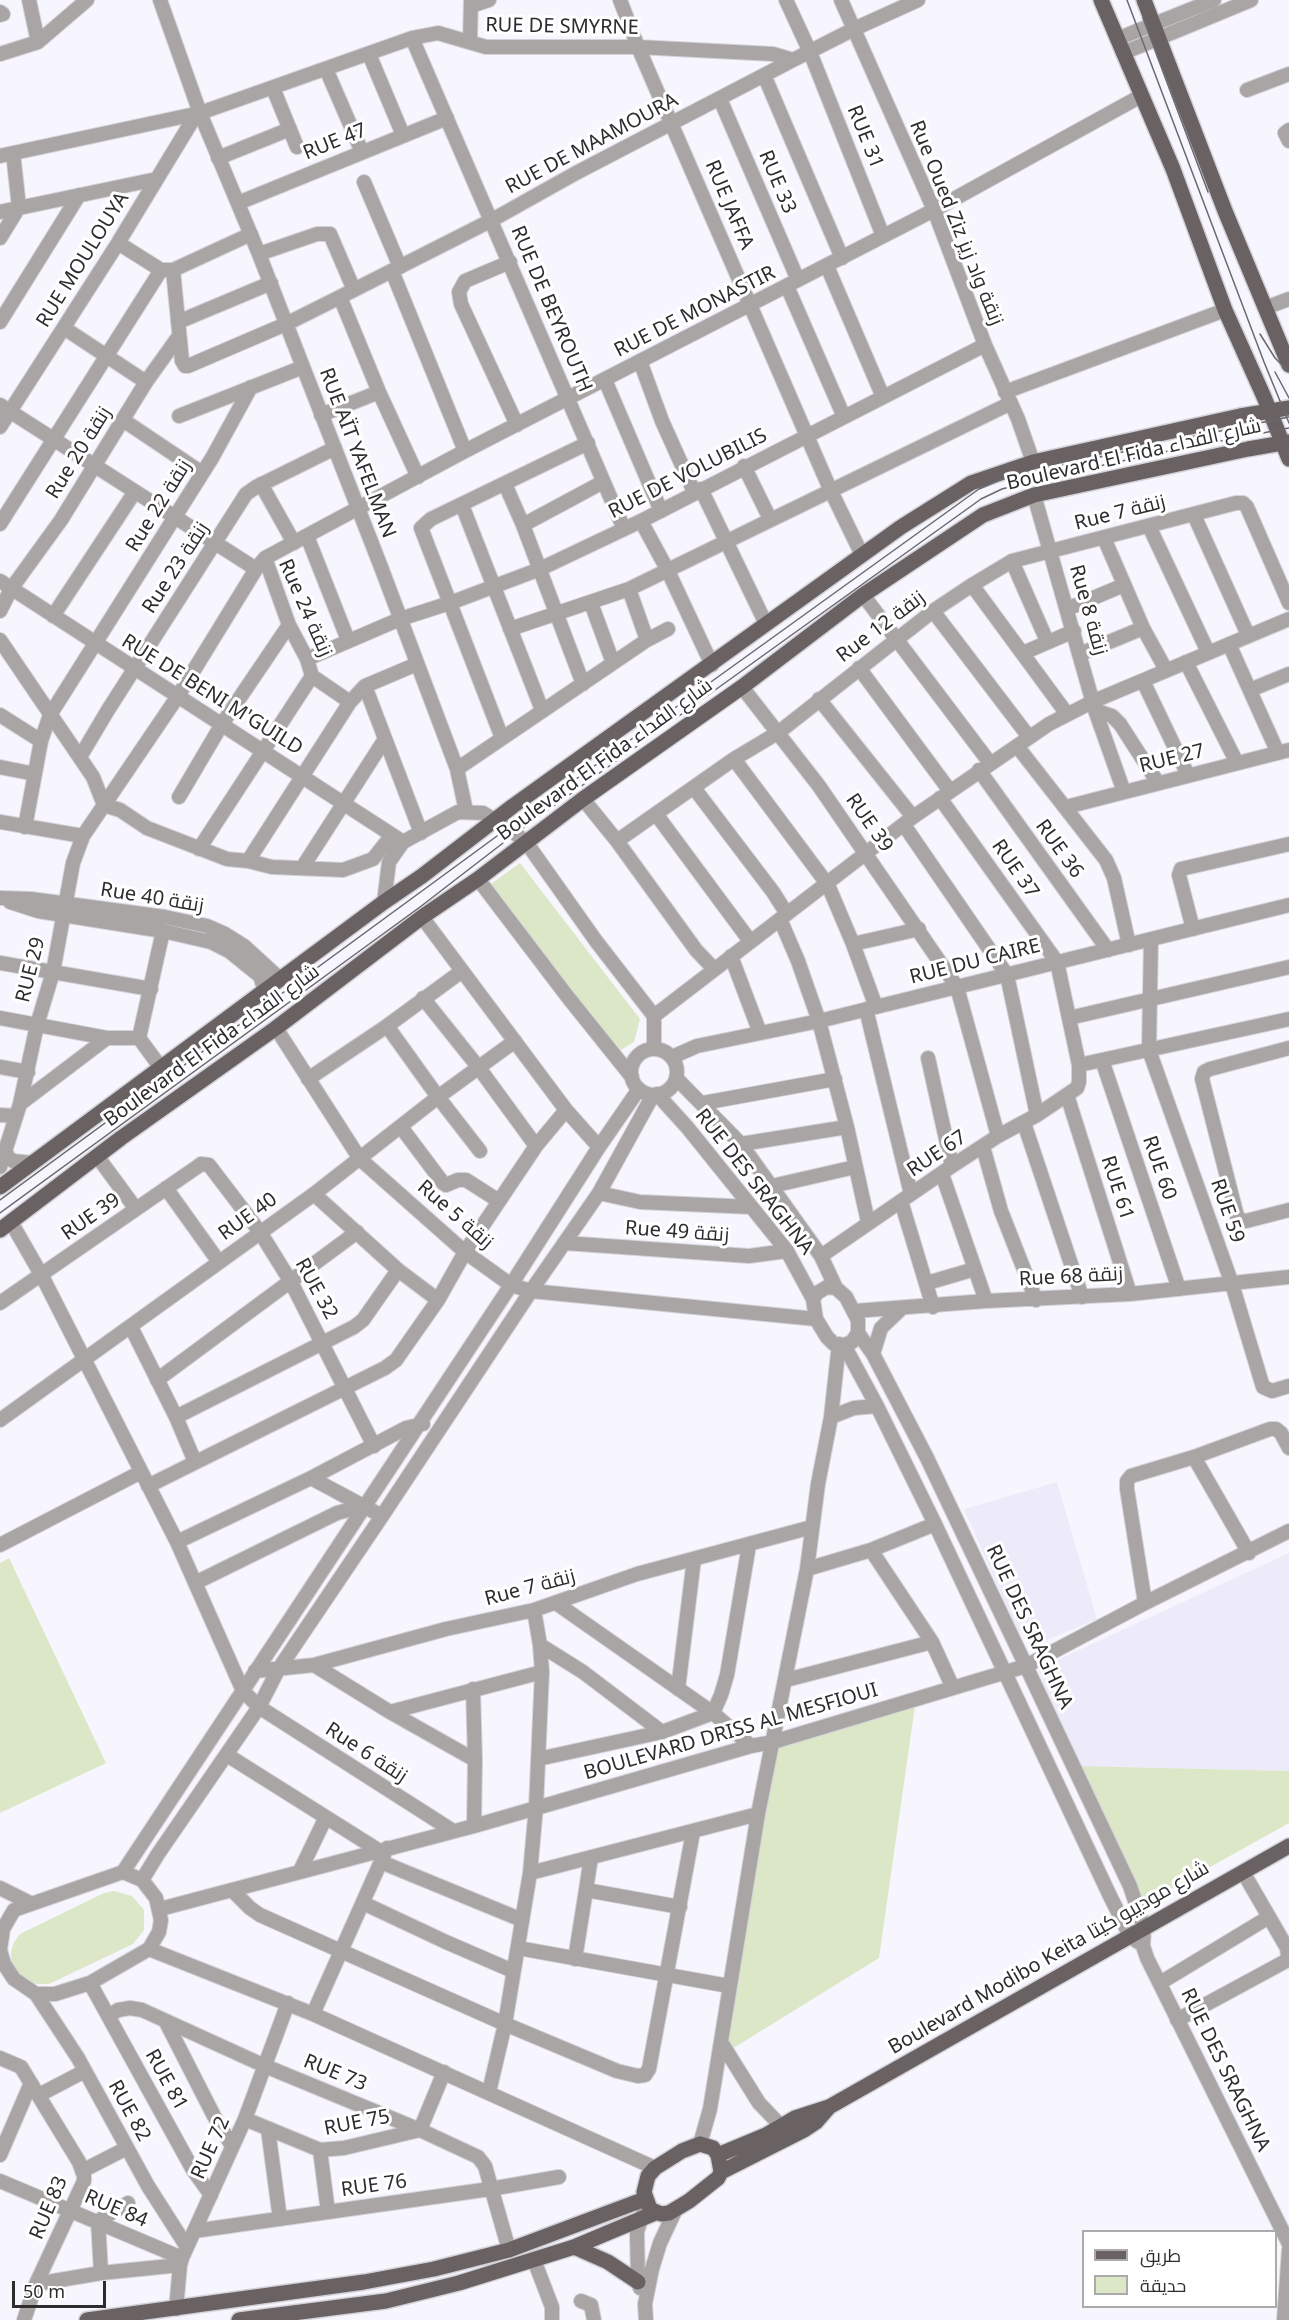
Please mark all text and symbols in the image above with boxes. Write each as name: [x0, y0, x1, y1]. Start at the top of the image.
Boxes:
street label: RUE DE SMYRNE: [485, 14, 639, 40]
street label: RUE DE MAAMOURA: [502, 88, 682, 200]
street label: RUE 31: [841, 102, 889, 172]
street label: Rue Oued Ziz زنقة واد زيز: [904, 117, 1008, 329]
street label: RUE 47: [300, 118, 370, 166]
street label: RUE 33: [753, 147, 801, 217]
street label: RUE JAFFA: [699, 157, 759, 253]
street label: RUE MOULOUYA: [32, 188, 134, 332]
street label: RUE DE BEYROUTH: [505, 222, 597, 396]
street label: RUE DE MONASTIR: [611, 261, 779, 363]
street label: RUE AÏT YAFELMAN: [313, 365, 401, 541]
street label: Rue 20 زنقة: [41, 402, 117, 504]
street label: Boulevard El Fida شارع الفداء: [1004, 414, 1264, 496]
street label: RUE DE VOLUBILIS: [605, 424, 771, 524]
street label: Rue 22 زنقة: [121, 455, 197, 557]
street label: Rue 7 زنقة: [1072, 490, 1168, 536]
street label: Rue 23 زنقة: [138, 518, 214, 618]
street label: Rue 24 زنقة: [273, 555, 337, 661]
street label: Rue 8 زنقة: [1064, 562, 1112, 658]
street label: Rue 12 زنقة: [832, 586, 930, 668]
street label: RUE DE BENI M'GUILD: [117, 629, 307, 761]
street label: Boulevard El Fida شارع الفداء: [493, 674, 717, 846]
street label: RUE 27: [1137, 739, 1207, 779]
street label: RUE 39: [840, 789, 898, 857]
street label: RUE 36: [1030, 815, 1088, 883]
street label: RUE 37: [986, 835, 1044, 903]
street label: Rue 40 زنقة: [99, 878, 205, 918]
street label: RUE DU CAIRE: [907, 934, 1043, 990]
street label: RUE 29: [11, 935, 51, 1005]
street label: Boulevard El Fida شارع الفداء: [100, 960, 324, 1132]
street label: RUE DES SRAGHNA: [690, 1104, 818, 1260]
street label: RUE 67: [903, 1126, 971, 1182]
street label: RUE 60: [1137, 1133, 1181, 1203]
street label: RUE 61: [1095, 1153, 1139, 1223]
street label: Rue 5 زنقة: [412, 1175, 498, 1255]
street label: RUE 59: [1205, 1176, 1249, 1246]
street label: RUE 39: [57, 1188, 125, 1246]
street label: RUE 40: [214, 1188, 282, 1246]
street label: Rue 49 زنقة: [624, 1216, 730, 1248]
street label: RUE 32: [289, 1254, 343, 1324]
street label: Rue 68 زنقة: [1018, 1262, 1124, 1292]
street label: RUE DES SRAGHNA: [980, 1541, 1078, 1713]
street label: Rue 7 زنقة: [482, 1564, 578, 1612]
street label: BOULEVARD DRISS AL MESFIOUI: [581, 1678, 881, 1786]
street label: Rue 6 زنقة: [321, 1718, 411, 1788]
street label: Boulevard Modibo Keita شارع موديبو كيتا: [884, 1856, 1214, 2060]
street label: RUE DES SRAGHNA: [1175, 1985, 1275, 2155]
street label: RUE 81: [139, 2045, 193, 2115]
street label: RUE 73: [300, 2049, 370, 2097]
street label: RUE 82: [102, 2076, 156, 2146]
street label: RUE 75: [322, 2105, 392, 2141]
street label: RUE 72: [187, 2113, 235, 2183]
street label: RUE 76: [340, 2170, 408, 2202]
street label: RUE 83: [25, 2173, 73, 2243]
street label: RUE 84: [81, 2185, 151, 2233]
legend: [1082, 2230, 1277, 2308]
text: طريق: [1140, 2243, 1181, 2267]
scale bar: [15, 2269, 110, 2307]
text: حديقة: [1140, 2273, 1186, 2297]
text: 50 m: [23, 2279, 65, 2303]

